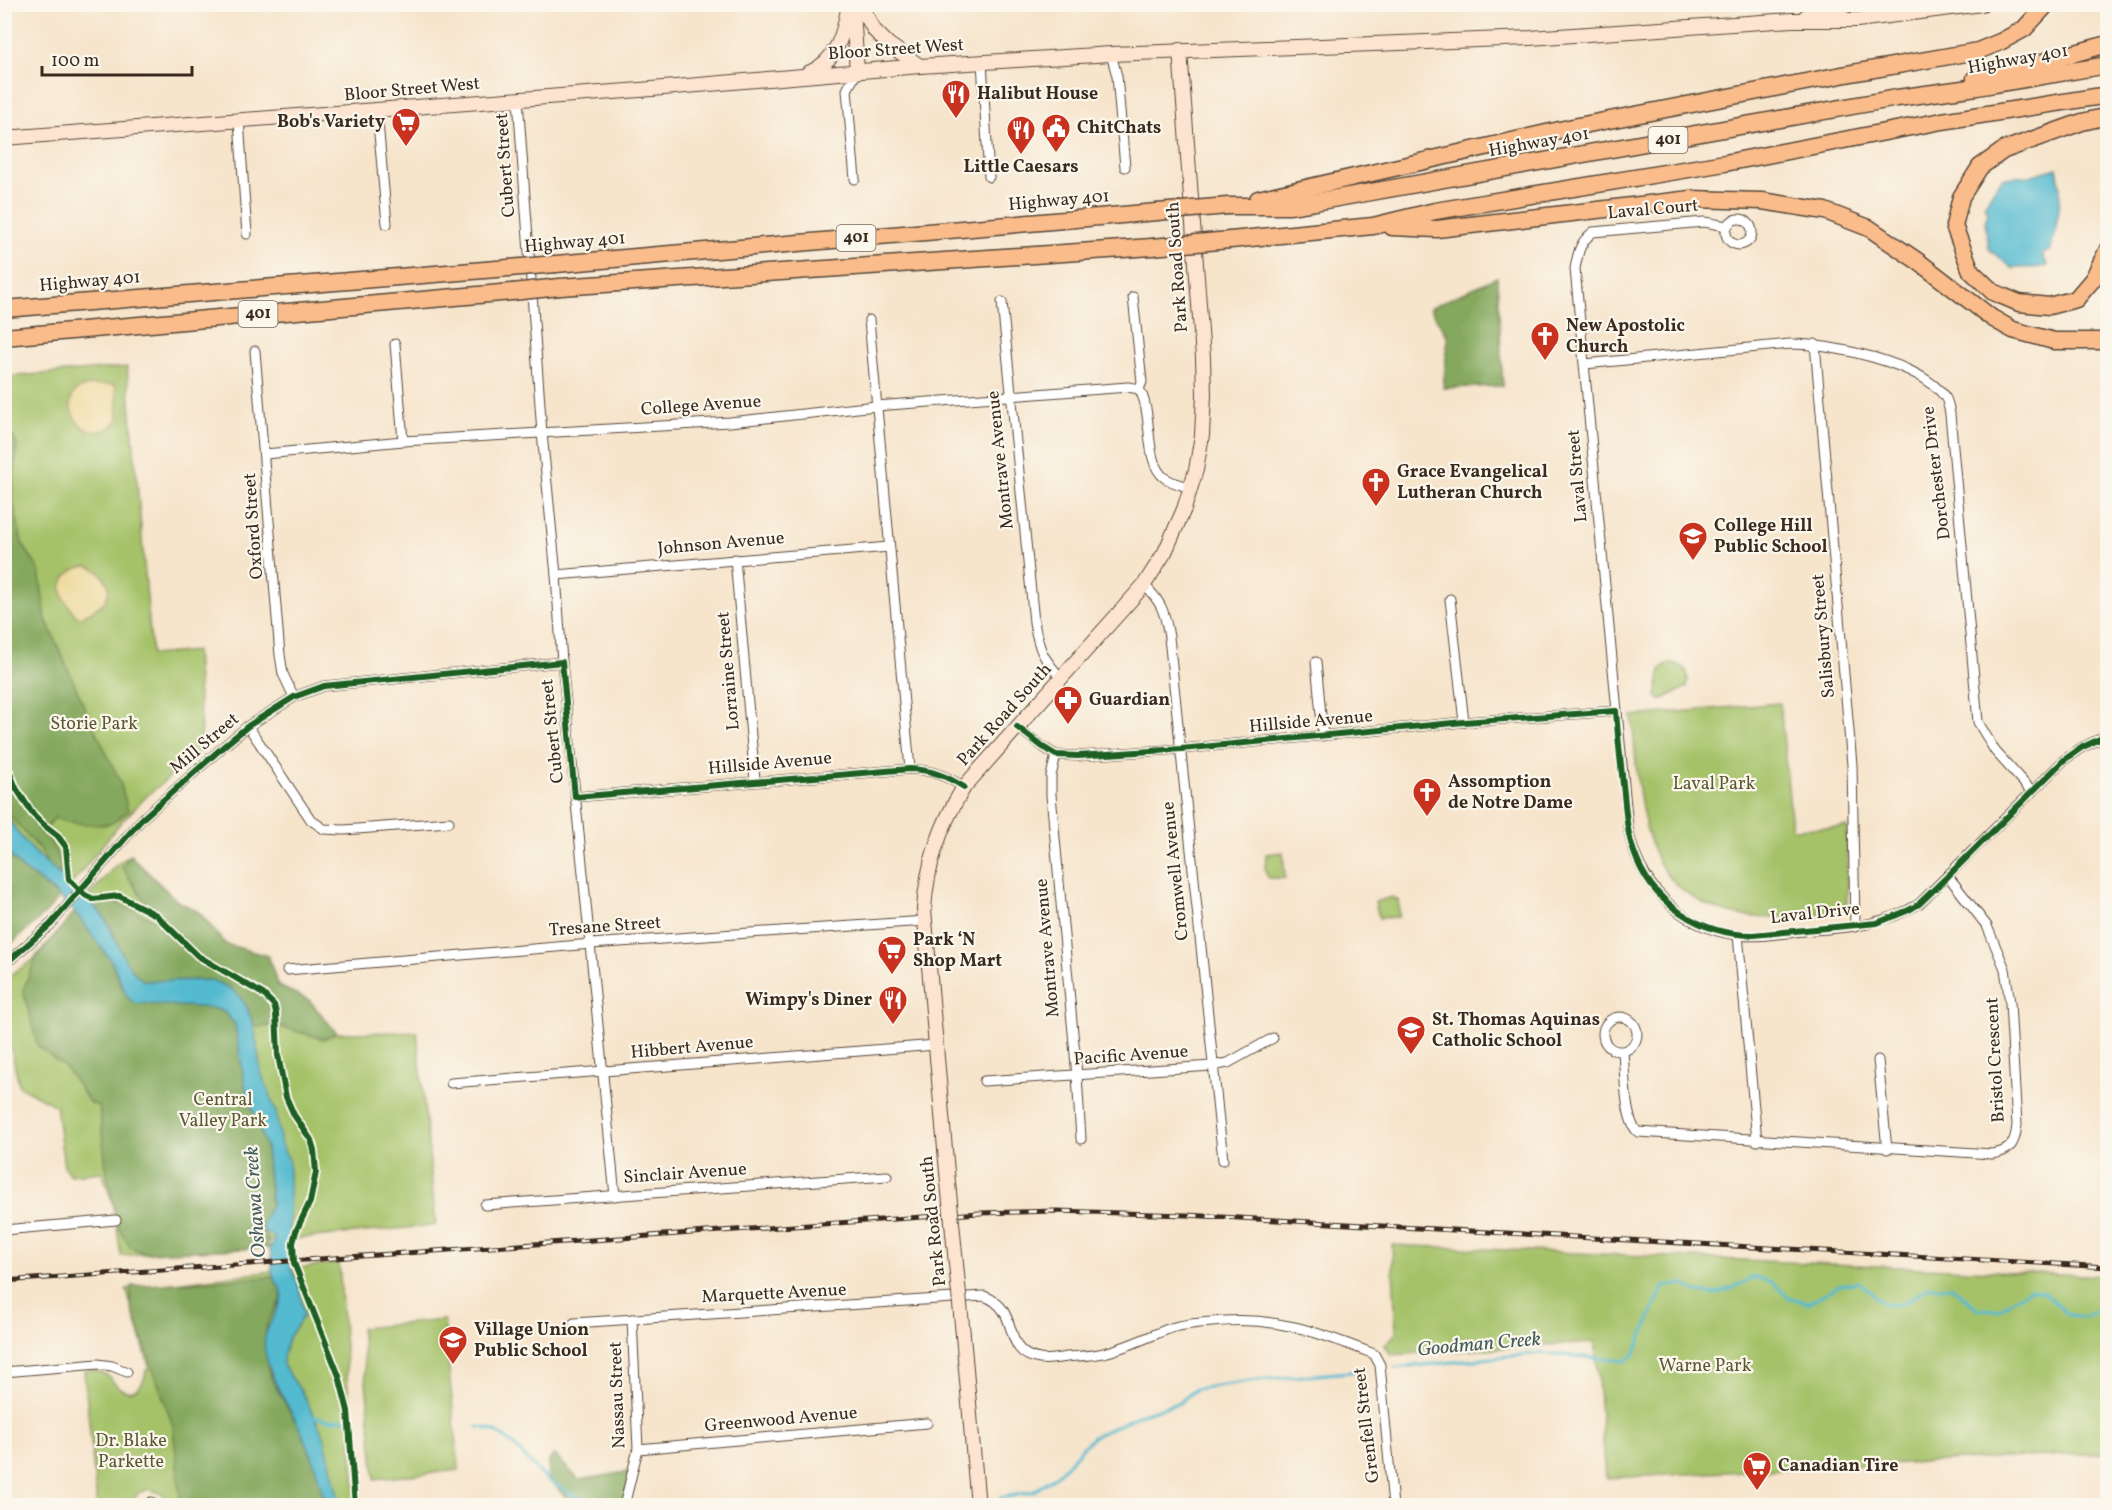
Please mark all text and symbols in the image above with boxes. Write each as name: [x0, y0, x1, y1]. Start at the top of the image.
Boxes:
street label: Bloor Street West: [827, 33, 965, 67]
scale bar: [42, 39, 192, 77]
street label: Highway 401: [1966, 39, 2070, 81]
text: 100 m: [51, 49, 100, 74]
street label: Bloor Street West: [343, 72, 481, 108]
restaurant icon: Halibut House: [940, 78, 972, 120]
place label: Halibut House: [977, 82, 1098, 107]
supermarket icon: Bob's Variety: [390, 106, 422, 148]
place label: Bob's Variety: [277, 110, 385, 135]
street label: Cubert Street: [490, 112, 522, 218]
public building icon: ChitChats: [1040, 112, 1072, 154]
restaurant icon: Little Caesars: [1005, 114, 1037, 156]
place label: ChitChats: [1077, 116, 1161, 141]
street label: Highway 401: [1487, 122, 1591, 164]
road number: 401: [1648, 127, 1688, 153]
place label: Little Caesars: [963, 155, 1079, 180]
street label: Highway 401: [1007, 184, 1111, 218]
street label: Laval Court: [1606, 194, 1700, 226]
street label: Park Road South: [1161, 200, 1195, 333]
road number: 401: [836, 225, 876, 251]
street label: Highway 401: [523, 226, 627, 260]
street label: Highway 401: [38, 265, 142, 299]
road number: 401: [238, 301, 278, 327]
place label: New Apostolic Church: [1566, 314, 1685, 360]
church icon: New Apostolic Church: [1529, 320, 1561, 362]
street label: College Avenue: [640, 389, 762, 423]
street label: Montrave Avenue: [981, 389, 1021, 531]
street label: Dorchester Drive: [1916, 405, 1958, 541]
street label: Laval Street: [1561, 429, 1595, 523]
place label: Grace Evangelical Lutheran Church: [1397, 460, 1548, 506]
church icon: Grace Evangelical Lutheran Church: [1360, 466, 1392, 508]
street label: Oxford Street: [238, 472, 270, 580]
place label: College Hill Public School: [1714, 514, 1828, 560]
school or university icon: College Hill Public School: [1677, 520, 1709, 562]
street label: Johnson Avenue: [657, 526, 785, 562]
street label: Salisbury Street: [1806, 573, 1842, 699]
street label: Lorraine Street: [711, 611, 747, 731]
street label: Park Road South: [952, 658, 1058, 772]
street label: Cubert Street: [535, 678, 571, 784]
pharmacy icon: Guardian: [1052, 684, 1084, 726]
place label: Guardian: [1089, 688, 1170, 713]
street label: Hillside Avenue: [1248, 704, 1374, 740]
street label: Mill Street: [165, 708, 245, 780]
park label: Storie Park: [50, 712, 138, 737]
street label: Hillside Avenue: [707, 746, 833, 782]
place label: Assomption de Notre Dame: [1448, 770, 1573, 816]
park label: Laval Park: [1673, 772, 1756, 797]
church icon: Assomption de Notre Dame: [1411, 776, 1443, 818]
street label: Cromwell Avenue: [1156, 800, 1196, 942]
street label: Montrave Avenue: [1029, 878, 1067, 1018]
street label: Laval Drive: [1769, 897, 1861, 931]
street label: Tresane Street: [548, 911, 662, 943]
place label: Park ‘N Shop Mart: [913, 928, 1002, 974]
supermarket icon: Park ‘N Shop Mart: [876, 934, 908, 976]
restaurant icon: Wimpy's Diner: [877, 984, 909, 1026]
place label: Wimpy's Diner: [745, 988, 872, 1013]
street label: Bristol Crescent: [1980, 997, 2012, 1123]
place label: St. Thomas Aquinas Catholic School: [1432, 1008, 1600, 1054]
school or university icon: St. Thomas Aquinas Catholic School: [1395, 1014, 1427, 1056]
street label: Hibbert Avenue: [629, 1030, 755, 1066]
street label: Pacific Avenue: [1073, 1040, 1189, 1072]
park label: Central Valley Park: [179, 1088, 267, 1134]
water label: Oshawa Creek: [238, 1145, 274, 1259]
street label: Park Road South: [915, 1154, 953, 1288]
street label: Sinclair Avenue: [623, 1157, 747, 1191]
street label: Marquette Avenue: [701, 1278, 847, 1310]
place label: Village Union Public School: [474, 1318, 589, 1364]
school or university icon: Village Union Public School: [437, 1324, 469, 1366]
water label: Goodman Creek: [1416, 1326, 1542, 1364]
street label: Nassau Street: [604, 1341, 632, 1449]
park label: Warne Park: [1659, 1354, 1752, 1379]
street label: Grenfell Street: [1348, 1366, 1386, 1484]
street label: Greenwood Avenue: [704, 1401, 858, 1439]
park label: Dr. Blake Parkette: [95, 1429, 167, 1475]
supermarket icon: Canadian Tire: [1741, 1450, 1773, 1492]
place label: Canadian Tire: [1778, 1454, 1898, 1479]

